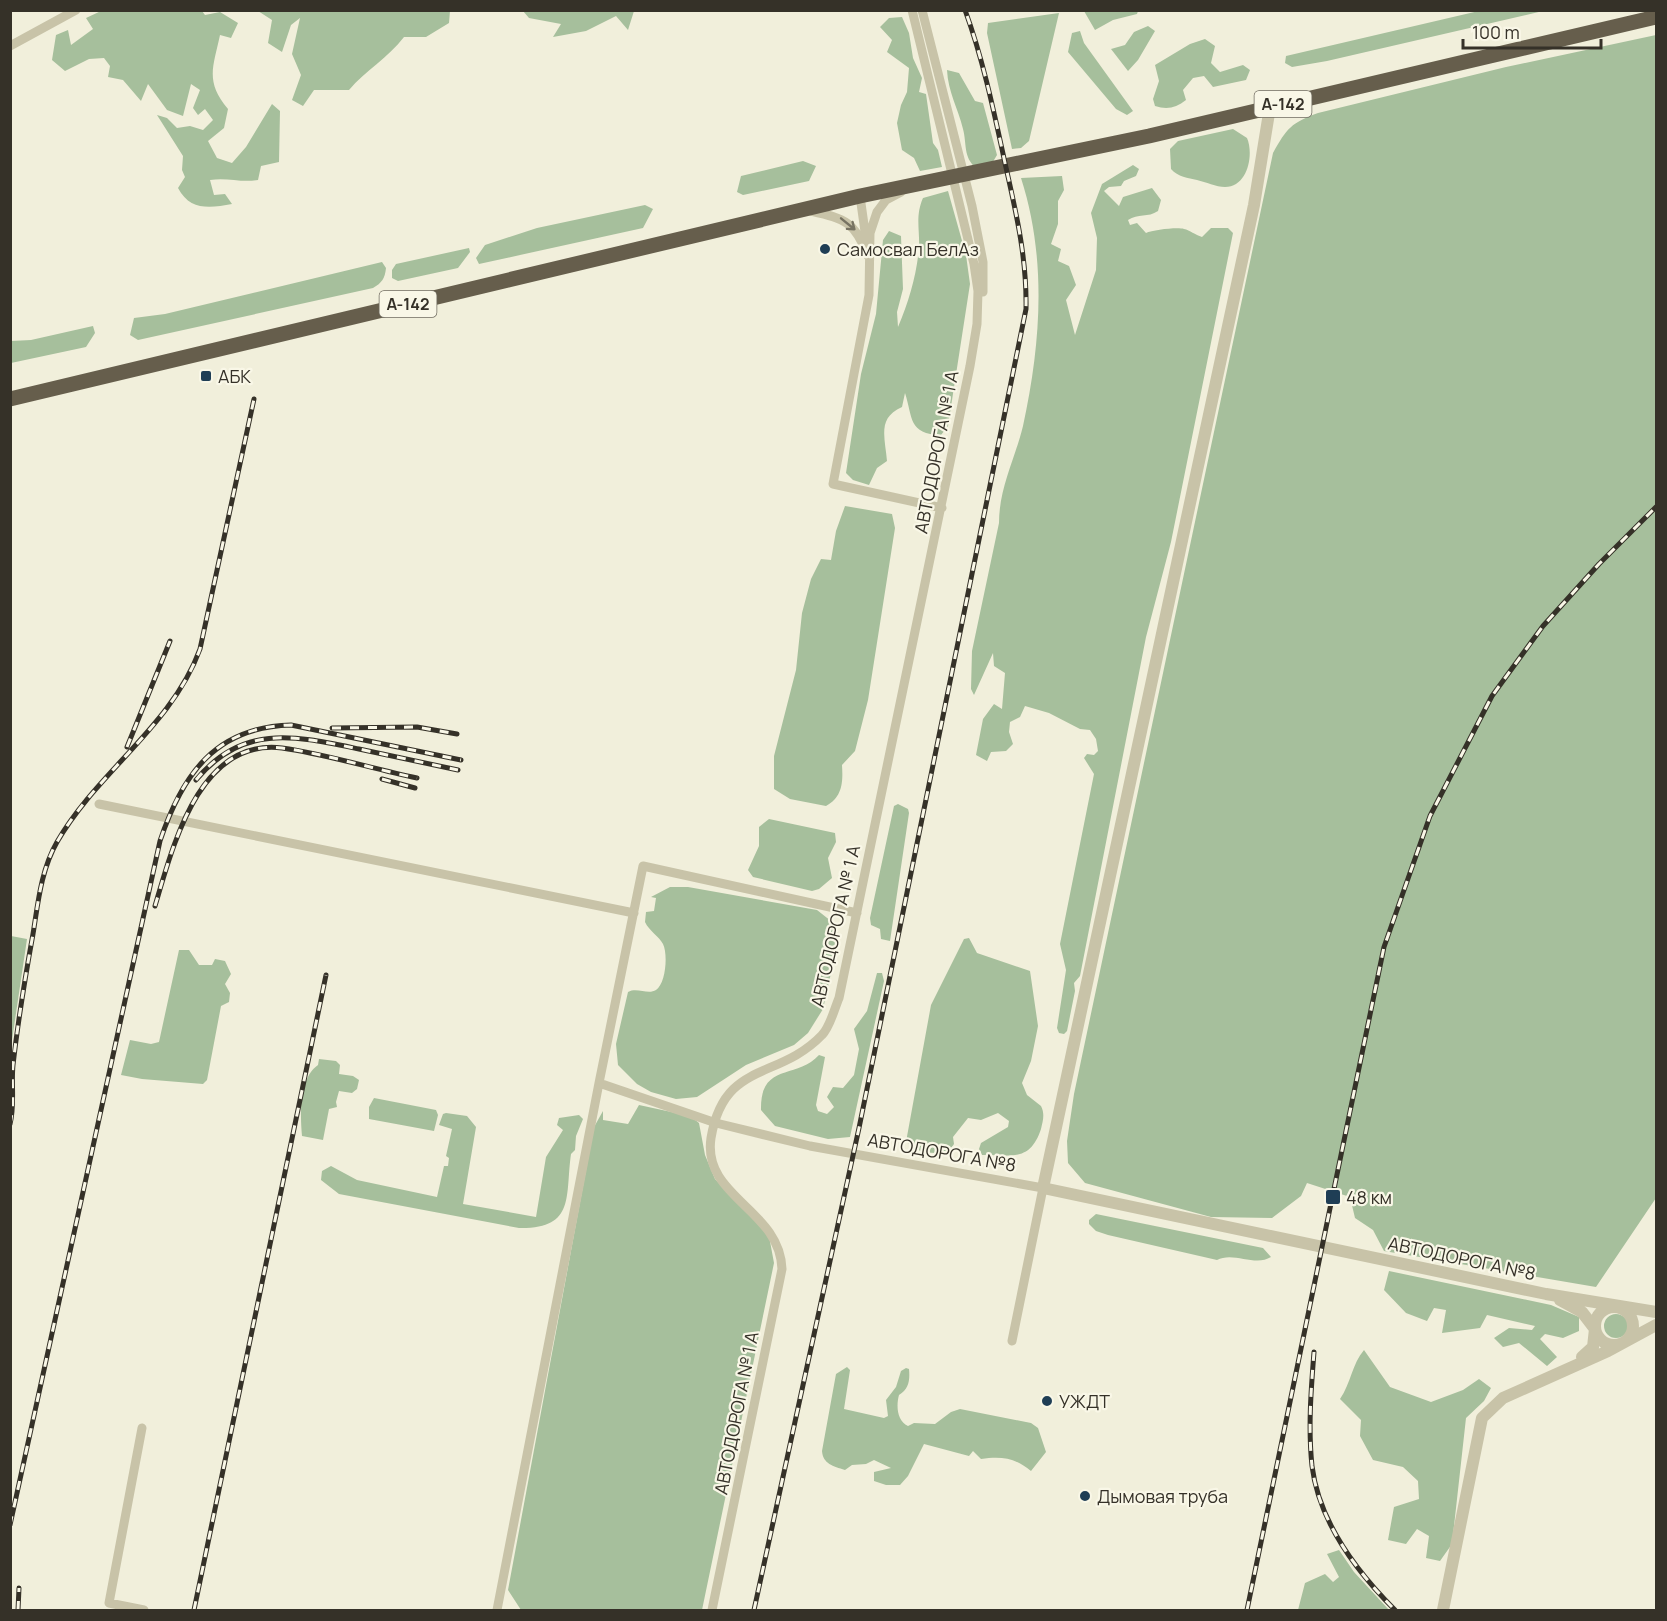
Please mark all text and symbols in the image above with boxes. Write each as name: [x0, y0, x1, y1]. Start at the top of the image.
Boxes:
scale bar: [1463, 12, 1601, 50]
text: 100 m: [1472, 20, 1520, 44]
road number: А-142: [1254, 91, 1312, 117]
one-way arrow: [840, 217, 856, 230]
place label: Самосвал БелАз: [837, 237, 979, 261]
marker: Самосвал БелАз: [818, 242, 832, 256]
road number: А-142: [380, 291, 436, 317]
place label: АБК: [218, 364, 251, 388]
street label: АВТОДОРОГА № 1 А: [908, 368, 964, 535]
marker: АБК: [199, 369, 213, 383]
street label: АВТОДОРОГА № 1 А: [805, 842, 865, 1009]
street label: АВТОДОРОГА №8: [866, 1127, 1018, 1177]
place label: 48 км: [1346, 1185, 1392, 1209]
marker: 48 км: [1324, 1188, 1342, 1206]
street label: АВТОДОРОГА №8: [1386, 1231, 1538, 1285]
street label: АВТОДОРОГА № 1 А: [708, 1329, 764, 1496]
place label: УЖДТ: [1059, 1389, 1110, 1413]
marker: УЖДТ: [1040, 1394, 1054, 1408]
place label: Дымовая труба: [1097, 1484, 1228, 1508]
marker: Дымовая труба: [1078, 1489, 1092, 1503]

